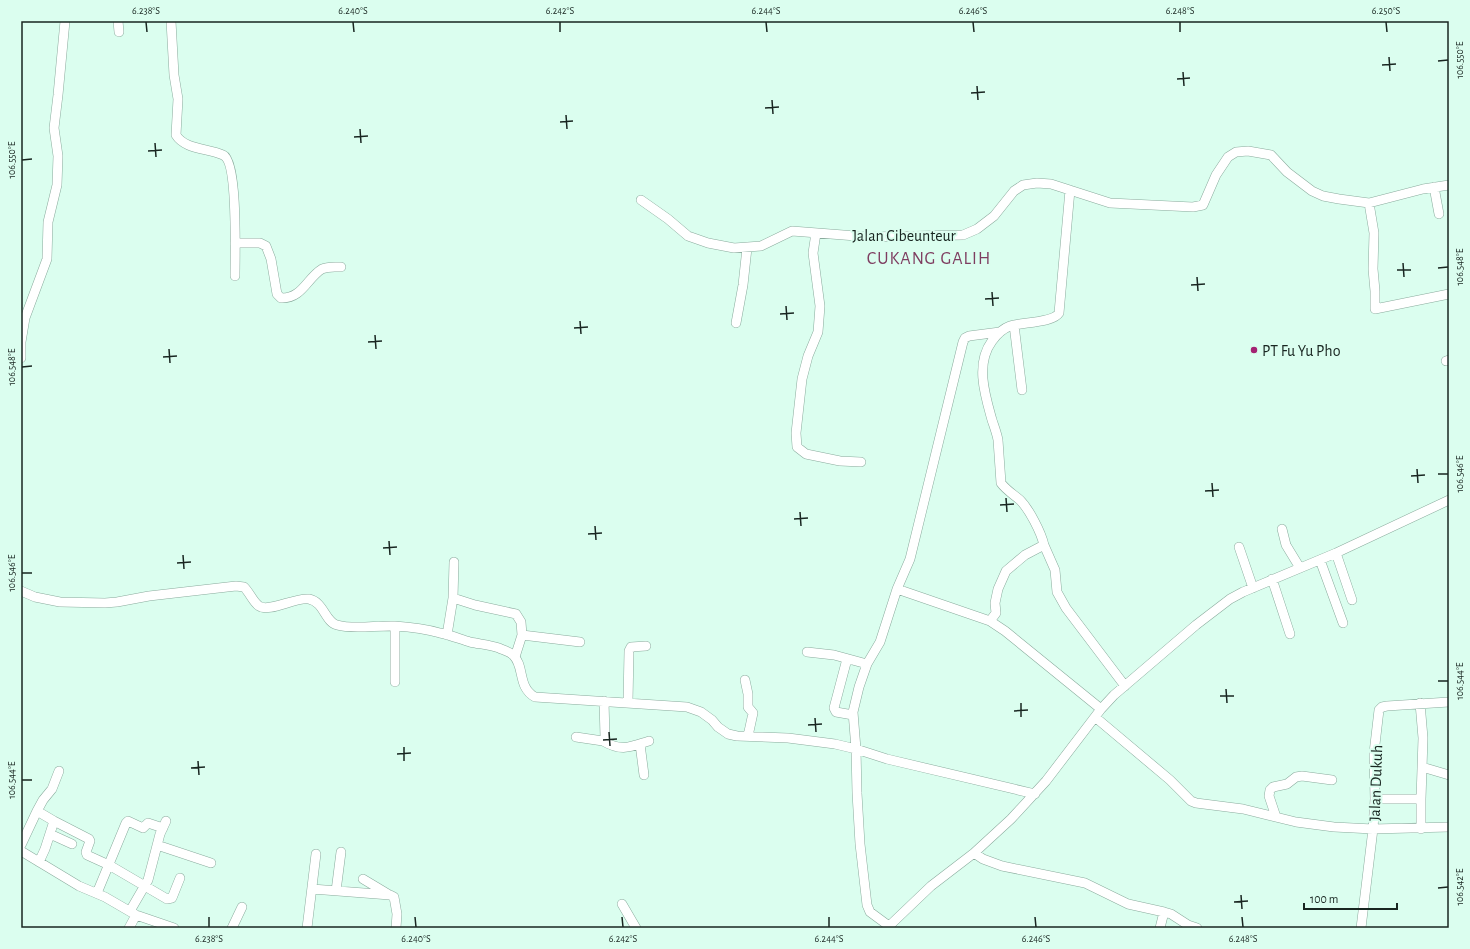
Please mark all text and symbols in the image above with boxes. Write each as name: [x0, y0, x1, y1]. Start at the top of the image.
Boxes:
text: 6.238°S: [132, 6, 160, 16]
text: 6.240°S: [338, 6, 368, 16]
text: 6.242°S: [546, 6, 575, 16]
text: 6.244°S: [752, 6, 781, 16]
text: 6.246°S: [959, 6, 988, 16]
text: 6.248°S: [1166, 6, 1195, 16]
text: 6.250°S: [1372, 6, 1401, 16]
text: 106.550°E: [1455, 41, 1465, 79]
text: 106.550°E: [7, 141, 17, 179]
street label: Jalan Cibeunteur: [852, 228, 957, 244]
text: 106.548°E: [1455, 248, 1465, 286]
district label: CUKANG GALIH: [867, 250, 991, 268]
place label: PT Fu Yu Pho: [1262, 343, 1341, 359]
marker: PT Fu Yu Pho: [1249, 345, 1259, 355]
text: 106.548°E: [7, 348, 17, 386]
text: 106.546°E: [1455, 455, 1465, 493]
text: 106.546°E: [7, 554, 17, 592]
text: 106.544°E: [1455, 662, 1465, 700]
street label: Jalan Dukuh: [1367, 745, 1385, 821]
text: 106.544°E: [7, 761, 17, 799]
text: 106.542°E: [1455, 868, 1465, 906]
scale bar: [1304, 885, 1397, 911]
text: 100 m: [1310, 893, 1338, 905]
text: 6.238°S: [195, 934, 223, 944]
text: 6.240°S: [401, 934, 431, 944]
text: 6.242°S: [609, 934, 638, 944]
text: 6.244°S: [815, 934, 844, 944]
text: 6.246°S: [1022, 934, 1051, 944]
text: 6.248°S: [1229, 934, 1258, 944]

